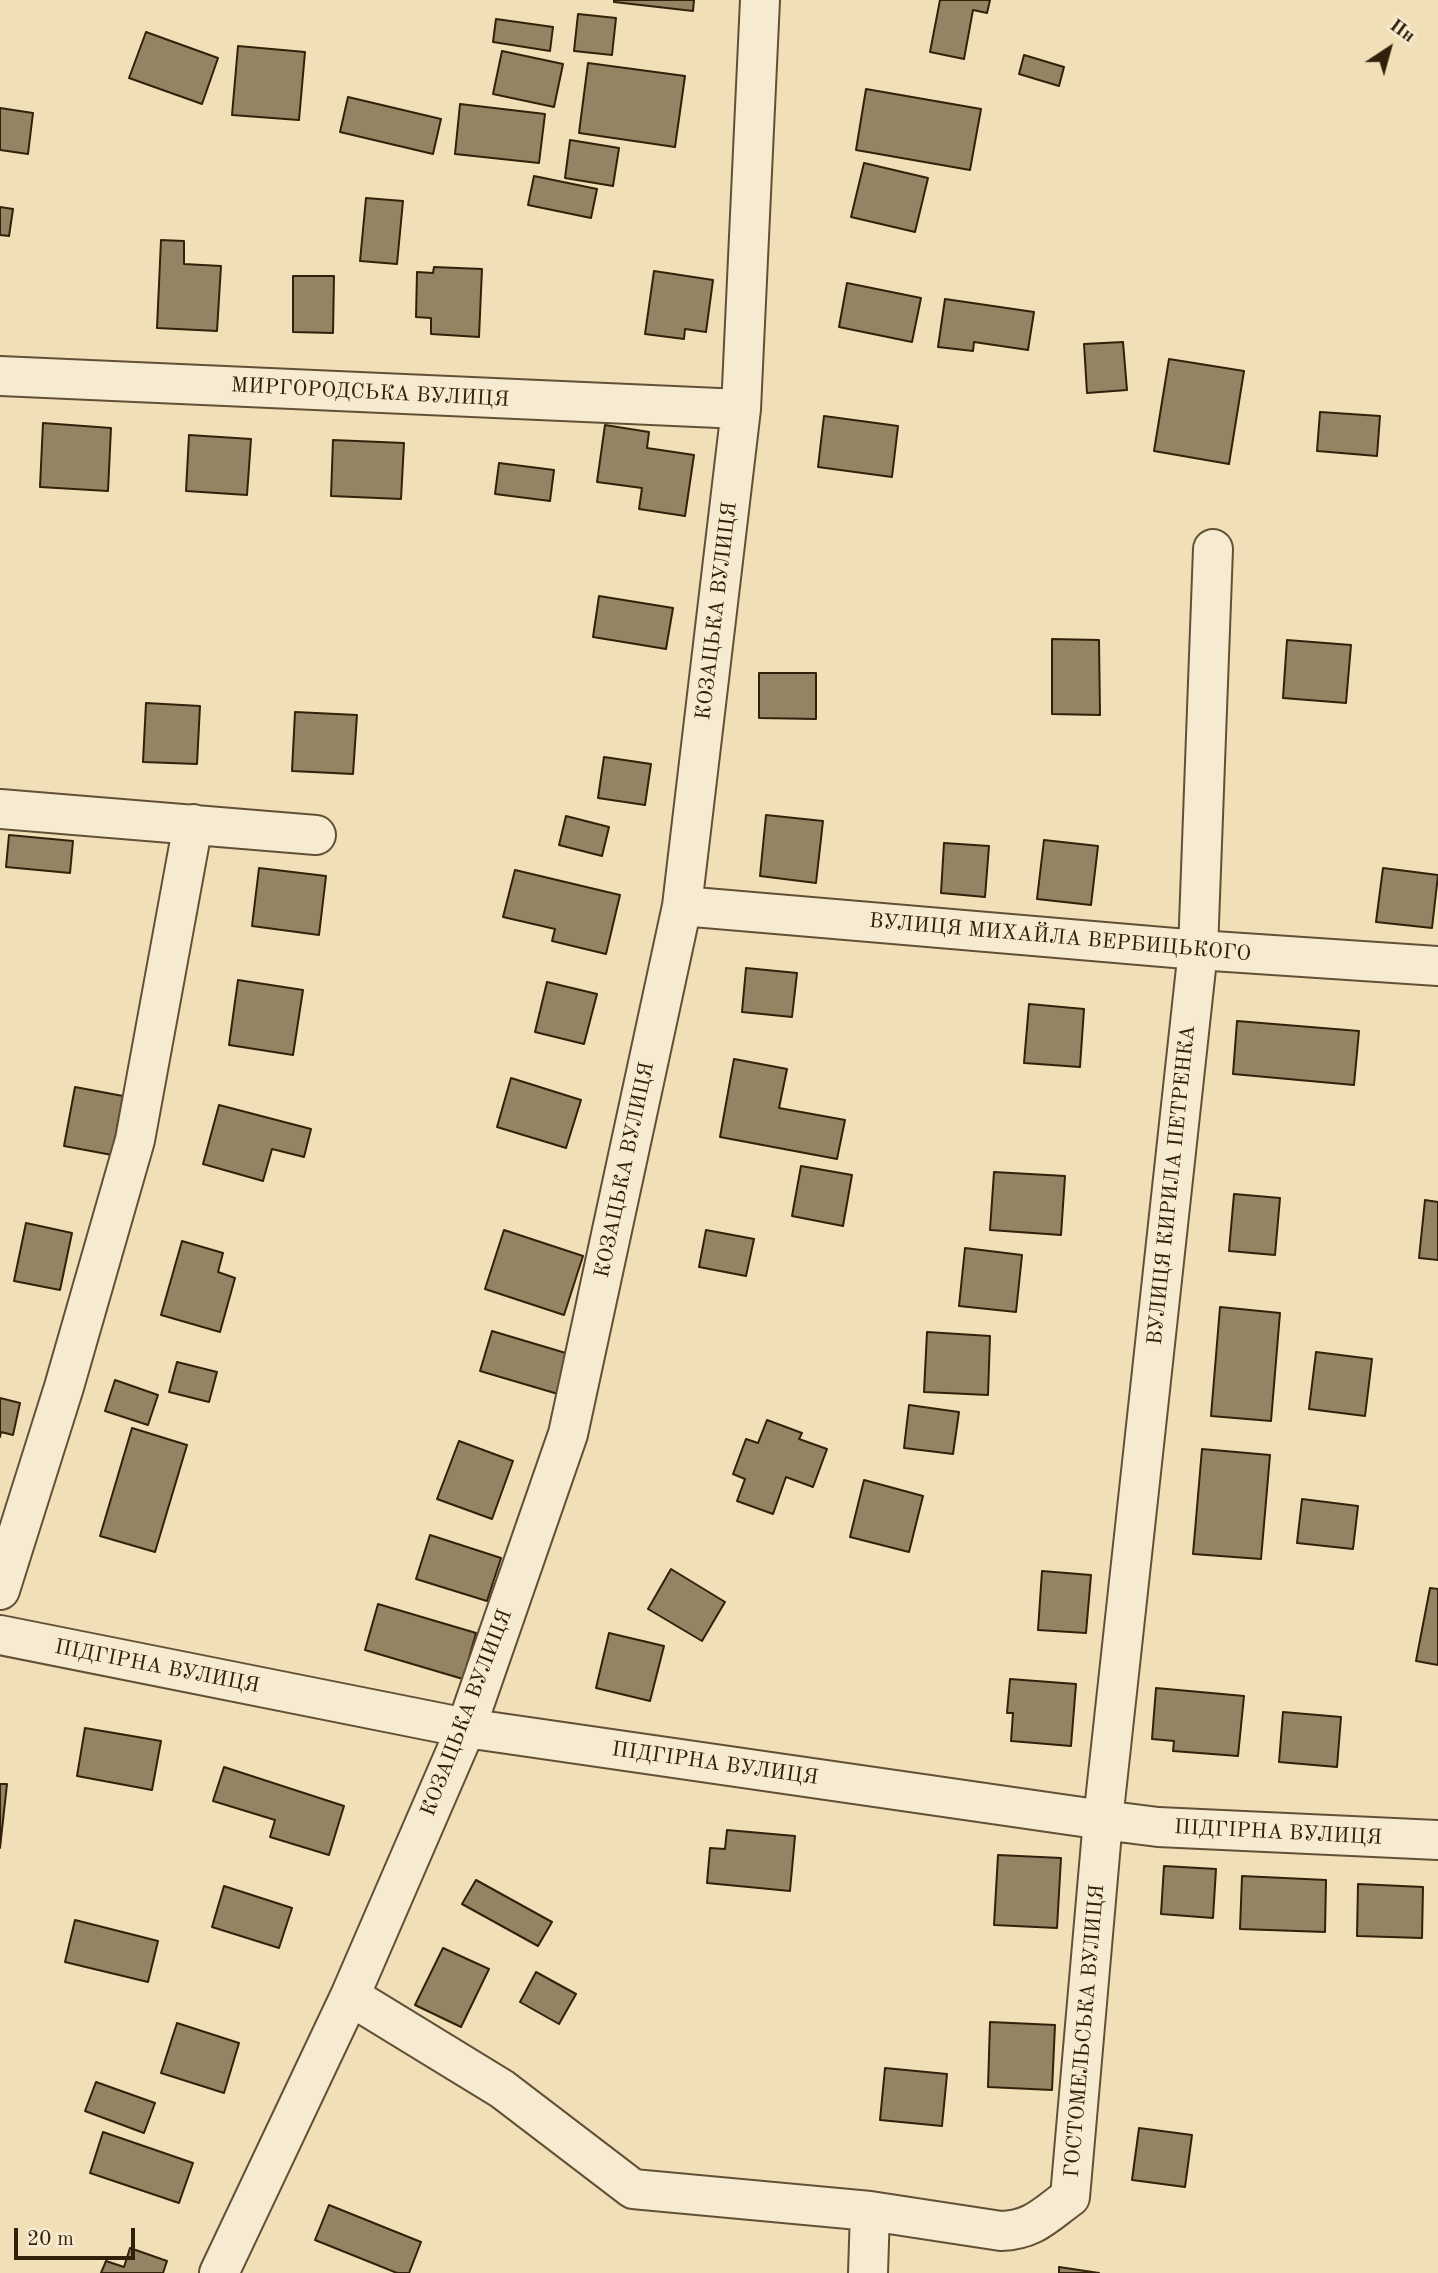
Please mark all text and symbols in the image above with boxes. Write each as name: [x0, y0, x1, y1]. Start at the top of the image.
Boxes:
north arrow: [1354, 14, 1424, 84]
text: Пн: [1385, 16, 1418, 47]
street label: МИРГОРОДСЬКА ВУЛИЦЯ: [230, 373, 510, 413]
street label: КОЗАЦЬКА ВУЛИЦЯ: [691, 500, 743, 722]
street label: ВУЛИЦЯ МИХАЙЛА ВЕРБИЦЬКОГО: [868, 909, 1252, 967]
street label: ВУЛИЦЯ КИРИЛА ПЕТРЕНКА: [1143, 1024, 1201, 1346]
street label: КОЗАЦЬКА ВУЛИЦЯ: [590, 1060, 660, 1280]
street label: КОЗАЦЬКА ВУЛИЦЯ: [416, 1606, 518, 1820]
street label: ПІДГІРНА ВУЛИЦЯ: [52, 1635, 262, 1699]
street label: ПІДГІРНА ВУЛИЦЯ: [610, 1737, 820, 1791]
street label: ПІДГІРНА ВУЛИЦЯ: [1173, 1815, 1383, 1851]
street label: ГОСТОМЕЛЬСЬКА ВУЛИЦЯ: [1060, 1883, 1110, 2179]
scale bar: [18, 2214, 138, 2258]
text: 20 m: [27, 2229, 74, 2250]

